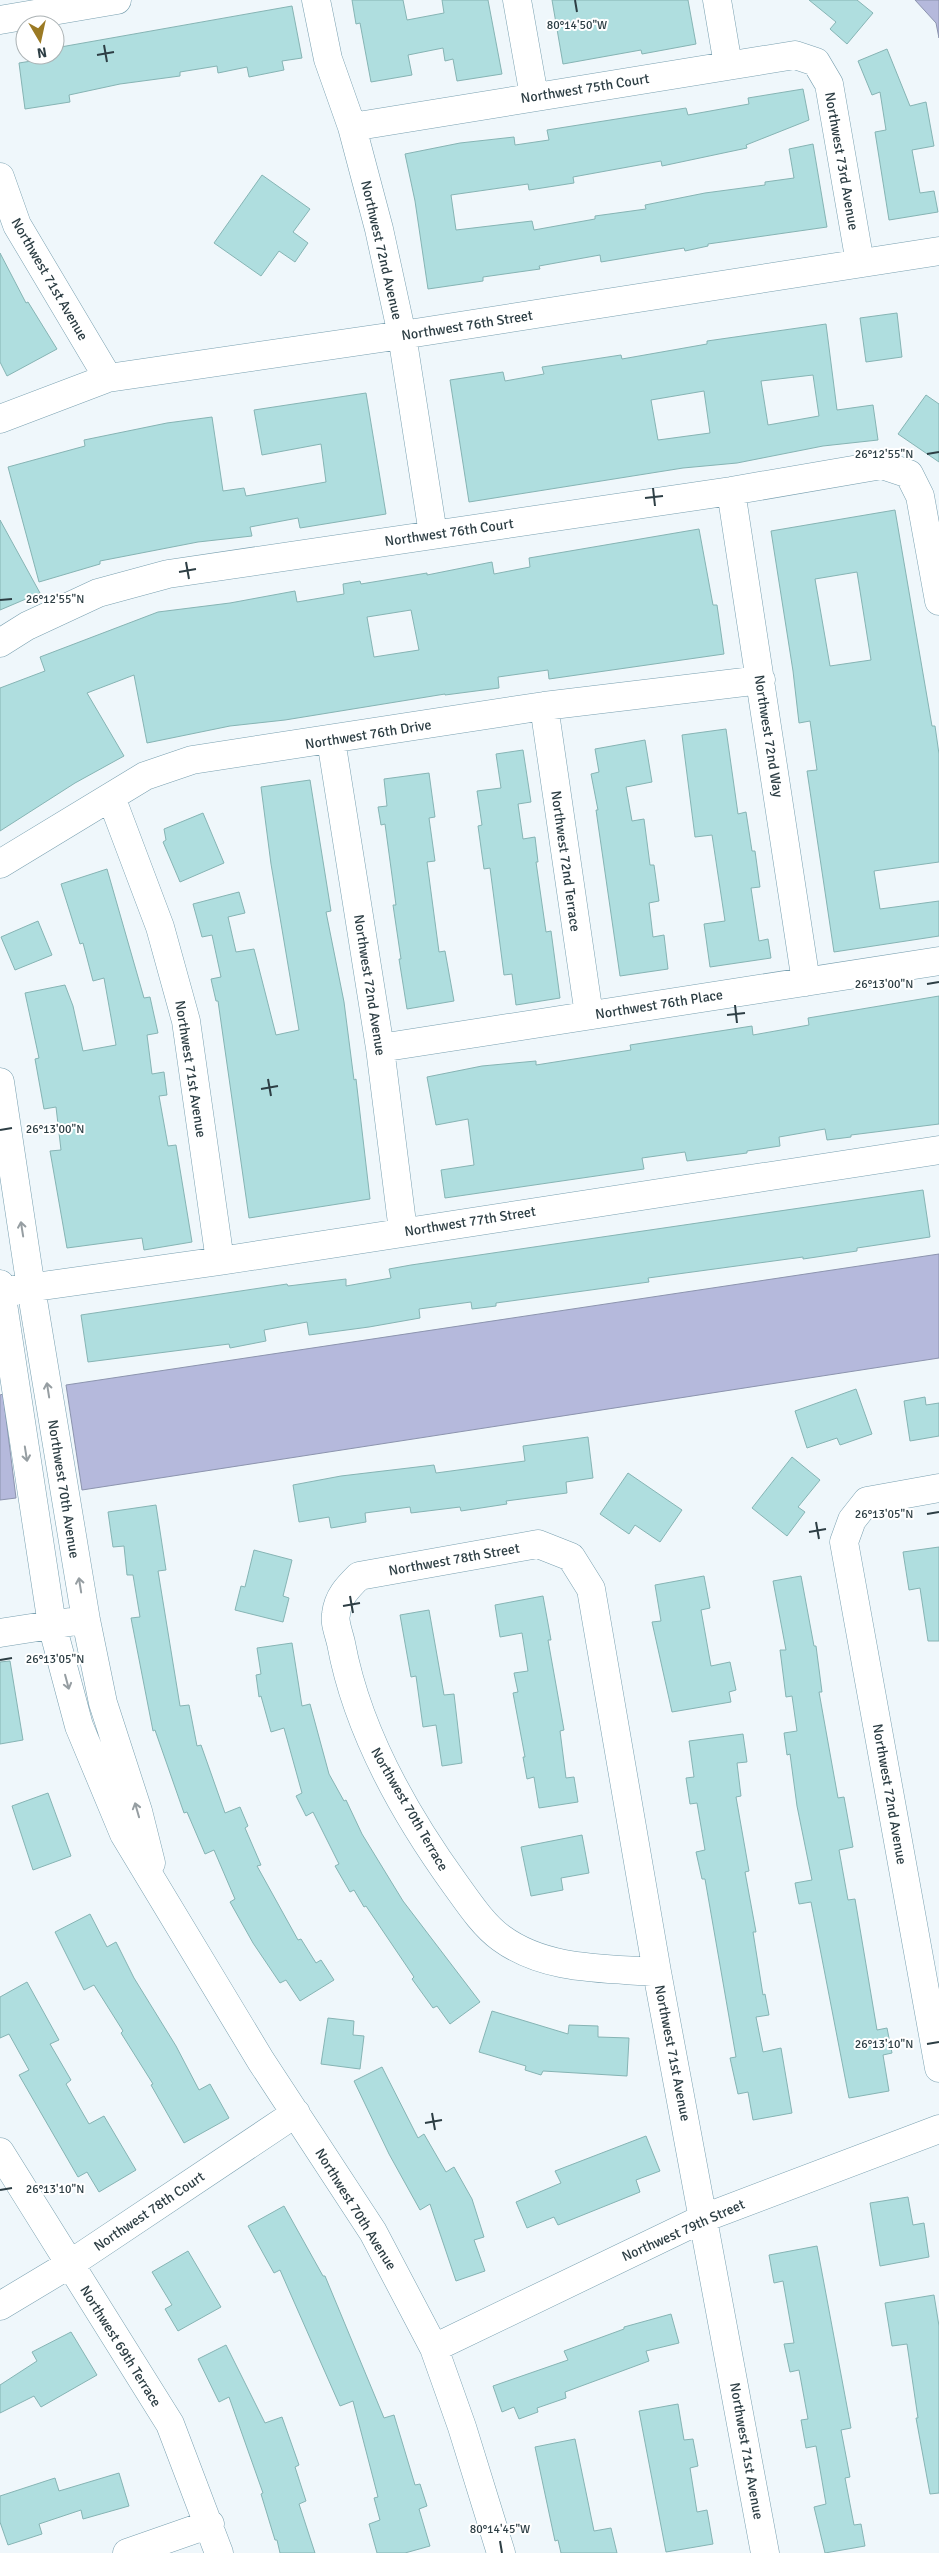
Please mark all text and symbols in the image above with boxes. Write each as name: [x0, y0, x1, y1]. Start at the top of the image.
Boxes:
north arrow: [15, 15, 65, 65]
text: 80°14'50"W: [547, 18, 607, 33]
text: N: [36, 43, 48, 62]
street label: Northwest 75th Court: [520, 70, 651, 107]
street label: Northwest 73rd Avenue: [821, 91, 862, 232]
street label: Northwest 72nd Avenue: [357, 179, 406, 322]
street label: Northwest 71st Avenue: [8, 215, 92, 344]
street label: Northwest 76th Street: [400, 307, 534, 344]
text: 26°12'55"N: [855, 447, 913, 462]
street label: Northwest 76th Court: [384, 515, 515, 550]
text: 26°12'55"N: [26, 592, 84, 607]
street label: Northwest 72nd Way: [750, 674, 787, 799]
street label: Northwest 76th Drive: [304, 716, 432, 753]
street label: Northwest 72nd Terrace: [547, 789, 584, 933]
street label: Northwest 72nd Avenue: [350, 913, 389, 1057]
text: 26°13'00"N: [855, 977, 913, 992]
street label: Northwest 76th Place: [594, 986, 724, 1023]
street label: Northwest 71st Avenue: [171, 999, 210, 1139]
text: 26°13'00"N: [26, 1122, 84, 1137]
street label: Northwest 77th Street: [403, 1203, 537, 1240]
one-way arrow: [17, 1222, 27, 1238]
one-way arrow: [42, 1382, 52, 1398]
street label: Northwest 70th Avenue: [44, 1419, 83, 1560]
one-way arrow: [21, 1445, 31, 1461]
text: 26°13'05"N: [855, 1507, 913, 1522]
street label: Northwest 78th Street: [387, 1540, 521, 1579]
one-way arrow: [74, 1577, 84, 1593]
text: 26°13'05"N: [26, 1652, 84, 1667]
one-way arrow: [63, 1674, 73, 1690]
street label: Northwest 72nd Avenue: [869, 1722, 910, 1866]
street label: Northwest 70th Terrace: [367, 1744, 452, 1874]
one-way arrow: [132, 1802, 141, 1818]
street label: Northwest 71st Avenue: [651, 1983, 694, 2123]
text: 26°13'10"N: [855, 2037, 913, 2052]
street label: Northwest 70th Avenue: [311, 2145, 400, 2273]
street label: Northwest 78th Court: [91, 2168, 208, 2255]
text: 26°13'10"N: [26, 2182, 84, 2197]
street label: Northwest 79th Street: [619, 2196, 747, 2265]
street label: Northwest 69th Terrace: [76, 2282, 165, 2410]
street label: Northwest 71st Avenue: [726, 2381, 767, 2521]
text: 80°14'45"W: [470, 2522, 530, 2537]

